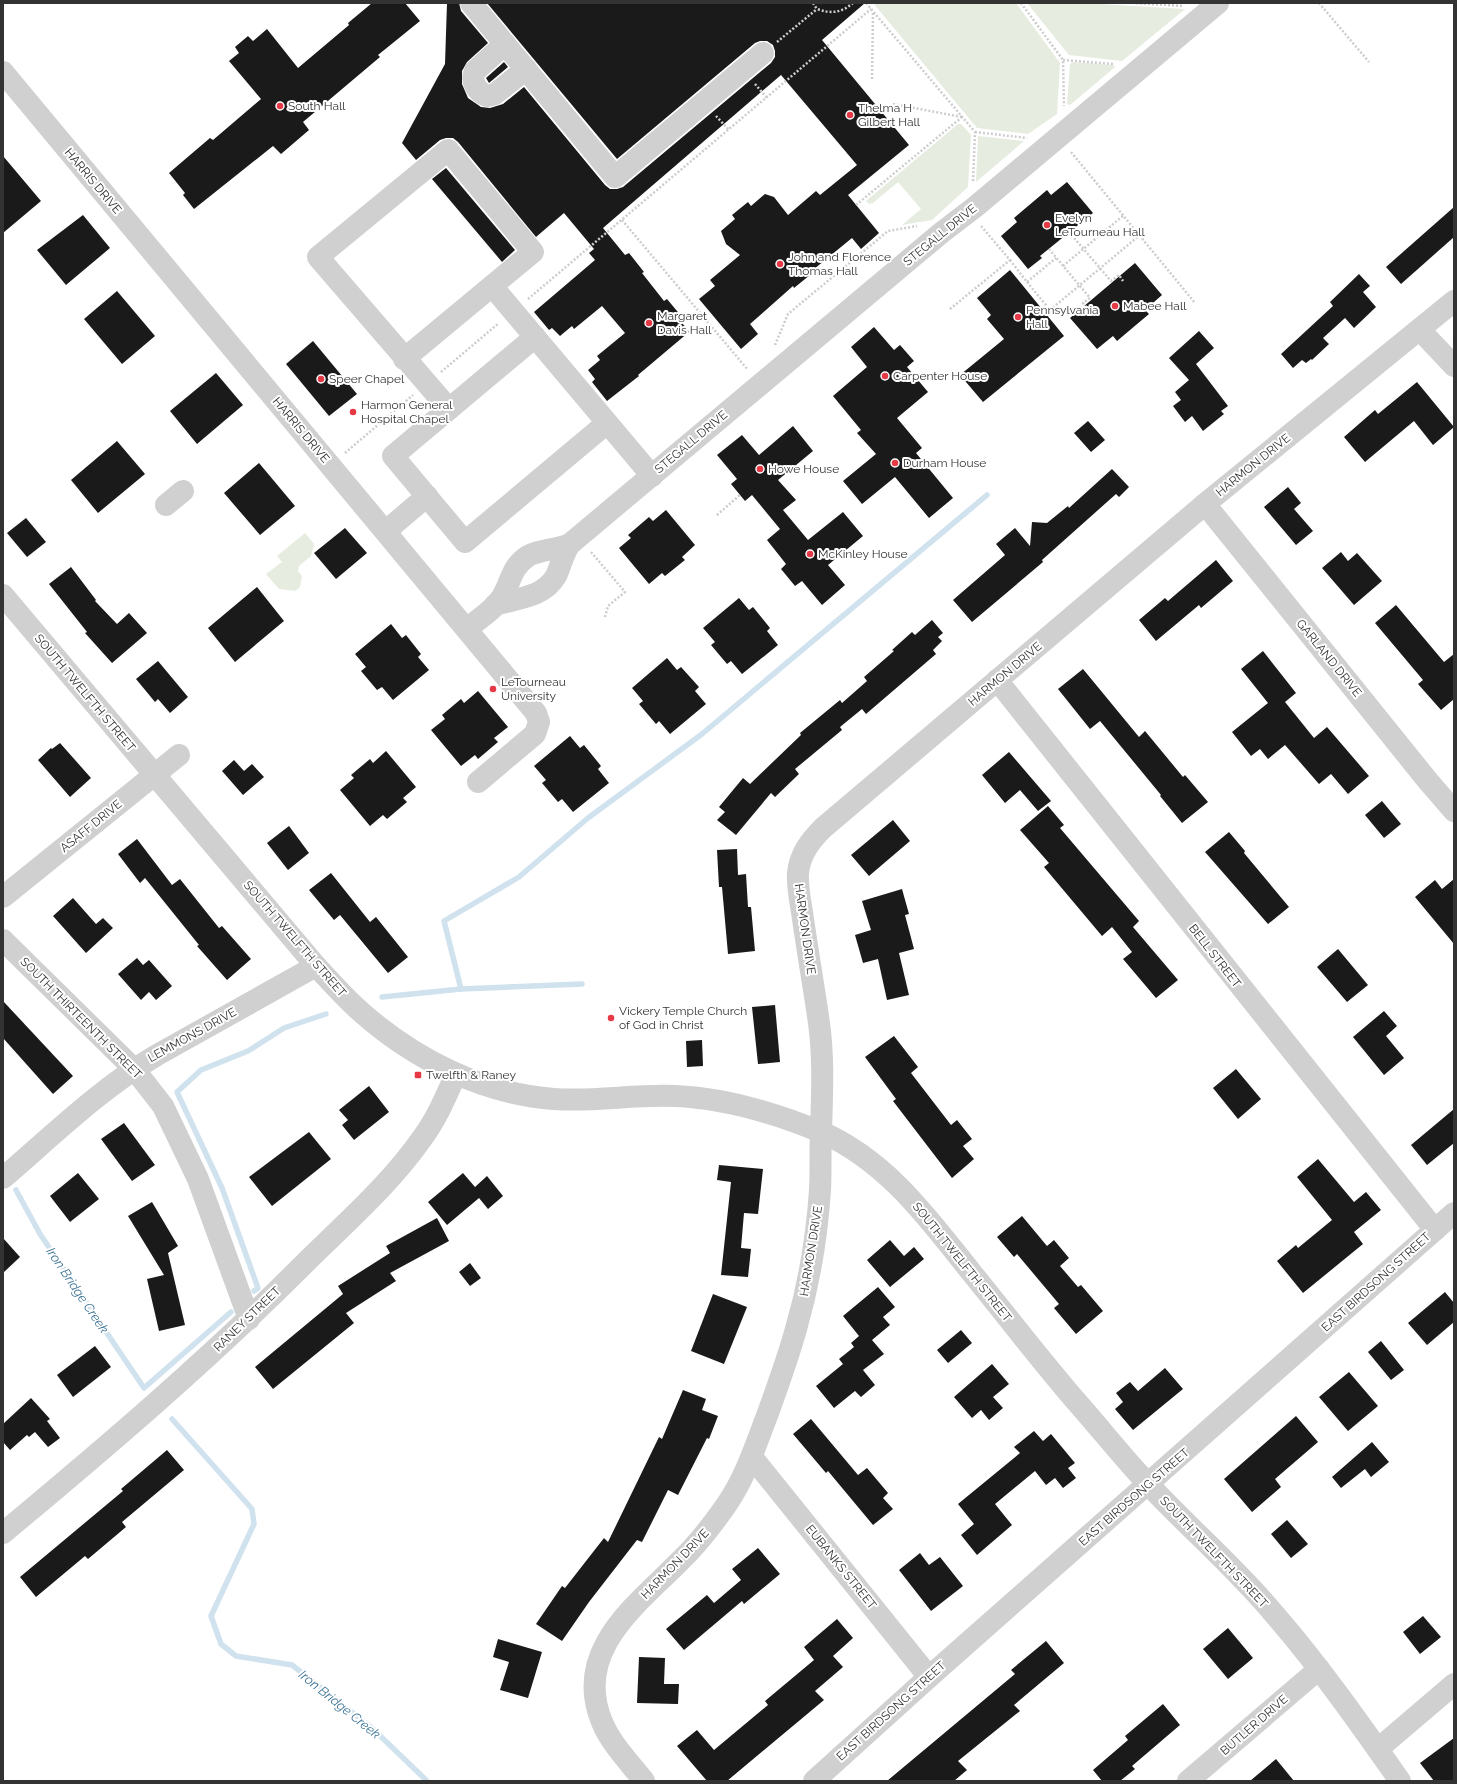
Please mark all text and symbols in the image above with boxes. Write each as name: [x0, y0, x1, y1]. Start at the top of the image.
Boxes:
place label: South Hall: [288, 99, 346, 113]
marker: South Hall: [275, 101, 285, 111]
place label: Thelma H Gilbert Hall: [858, 101, 921, 129]
marker: Thelma H Gilbert Hall: [845, 110, 855, 120]
street label: HARRIS DRIVE: [62, 146, 124, 216]
street label: STEGALL DRIVE: [901, 201, 979, 269]
place label: Evelyn LeTourneau Hall: [1055, 211, 1145, 239]
marker: Evelyn LeTourneau Hall: [1042, 220, 1052, 230]
place label: John and Florence Thomas Hall: [788, 250, 891, 278]
marker: John and Florence Thomas Hall: [775, 259, 785, 269]
place label: Mabee Hall: [1123, 299, 1187, 313]
marker: Mabee Hall: [1110, 301, 1120, 311]
place label: Pennsylvania Hall: [1026, 303, 1099, 331]
place label: Margaret Davis Hall: [657, 309, 712, 337]
marker: Pennsylvania Hall: [1013, 312, 1023, 322]
marker: Margaret Davis Hall: [644, 318, 654, 328]
place label: Carpenter House: [893, 369, 987, 383]
marker: Carpenter House: [880, 371, 890, 381]
place label: Speer Chapel: [329, 372, 405, 386]
marker: Speer Chapel: [316, 374, 326, 384]
street label: HARRIS DRIVE: [270, 395, 332, 465]
place label: Harmon General Hospital Chapel: [361, 398, 453, 426]
marker: Harmon General Hospital Chapel: [348, 407, 358, 417]
street label: STEGALL DRIVE: [652, 408, 730, 476]
street label: HARMON DRIVE: [1213, 431, 1293, 499]
place label: Durham House: [903, 456, 986, 470]
marker: Durham House: [890, 458, 900, 468]
place label: Howe House: [768, 462, 839, 476]
marker: Howe House: [755, 464, 765, 474]
place label: McKinley House: [818, 547, 908, 561]
marker: McKinley House: [805, 549, 815, 559]
street label: GARLAND DRIVE: [1294, 617, 1364, 699]
street label: SOUTH TWELFTH STREET: [32, 631, 139, 755]
street label: HARMON DRIVE: [965, 639, 1045, 709]
place label: LeTourneau University: [501, 675, 566, 703]
marker: LeTourneau University: [488, 684, 498, 694]
street label: ASAFF DRIVE: [57, 797, 125, 855]
street label: SOUTH TWELFTH STREET: [241, 878, 350, 1000]
street label: HARMON DRIVE: [792, 883, 818, 975]
street label: BELL STREET: [1186, 922, 1244, 991]
street label: SOUTH THIRTEENTH STREET: [17, 954, 145, 1082]
place label: Vickery Temple Church of God in Christ: [619, 1004, 747, 1032]
street label: LEMMONS DRIVE: [145, 1005, 239, 1065]
marker: Vickery Temple Church of God in Christ: [606, 1013, 616, 1023]
place label: Twelfth & Raney: [426, 1068, 516, 1082]
marker: Twelfth & Raney: [413, 1070, 423, 1080]
street label: SOUTH TWELFTH STREET: [910, 1200, 1015, 1325]
street label: HARMON DRIVE: [797, 1205, 825, 1297]
street label: EAST BIRDSONG STREET: [1319, 1229, 1434, 1335]
water label: Iron Bridge Creek: [43, 1245, 112, 1336]
street label: RANEY STREET: [211, 1283, 284, 1354]
street label: EAST BIRDSONG STREET: [1076, 1445, 1193, 1549]
street label: SOUTH TWELFTH STREET: [1157, 1494, 1271, 1611]
street label: EUBANKS STREET: [803, 1522, 880, 1612]
street label: HARMON DRIVE: [638, 1526, 712, 1602]
street label: EAST BIRDSONG STREET: [834, 1658, 949, 1764]
water label: Iron Bridge Creek: [296, 1667, 383, 1742]
street label: BUTLER DRIVE: [1218, 1692, 1290, 1758]

